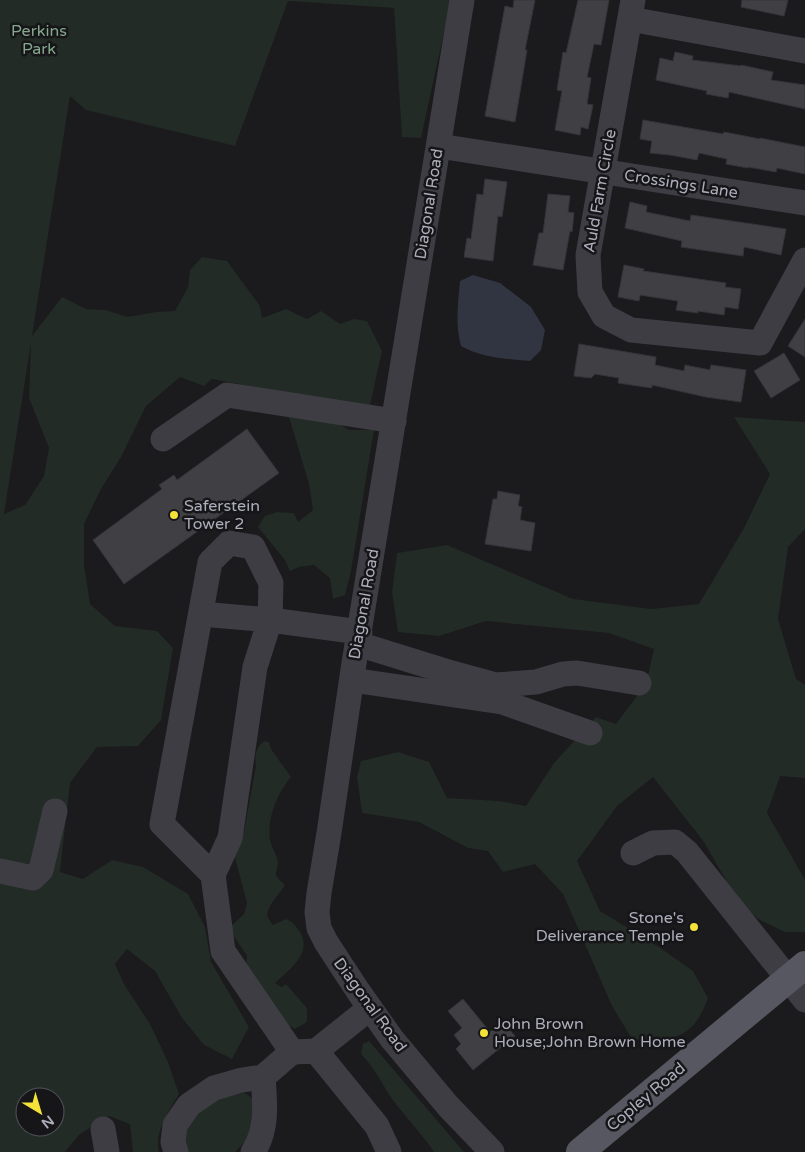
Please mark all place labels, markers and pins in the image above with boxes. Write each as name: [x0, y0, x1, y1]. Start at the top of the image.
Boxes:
place label: Saferstein Tower 2: [184, 496, 260, 534]
marker: Saferstein Tower 2: [168, 509, 180, 521]
place label: Stone's Deliverance Temple: [536, 908, 684, 946]
marker: Stone's Deliverance Temple: [688, 921, 700, 933]
place label: John Brown House;John Brown Home: [494, 1014, 685, 1052]
marker: John Brown House;John Brown Home: [478, 1027, 490, 1039]

